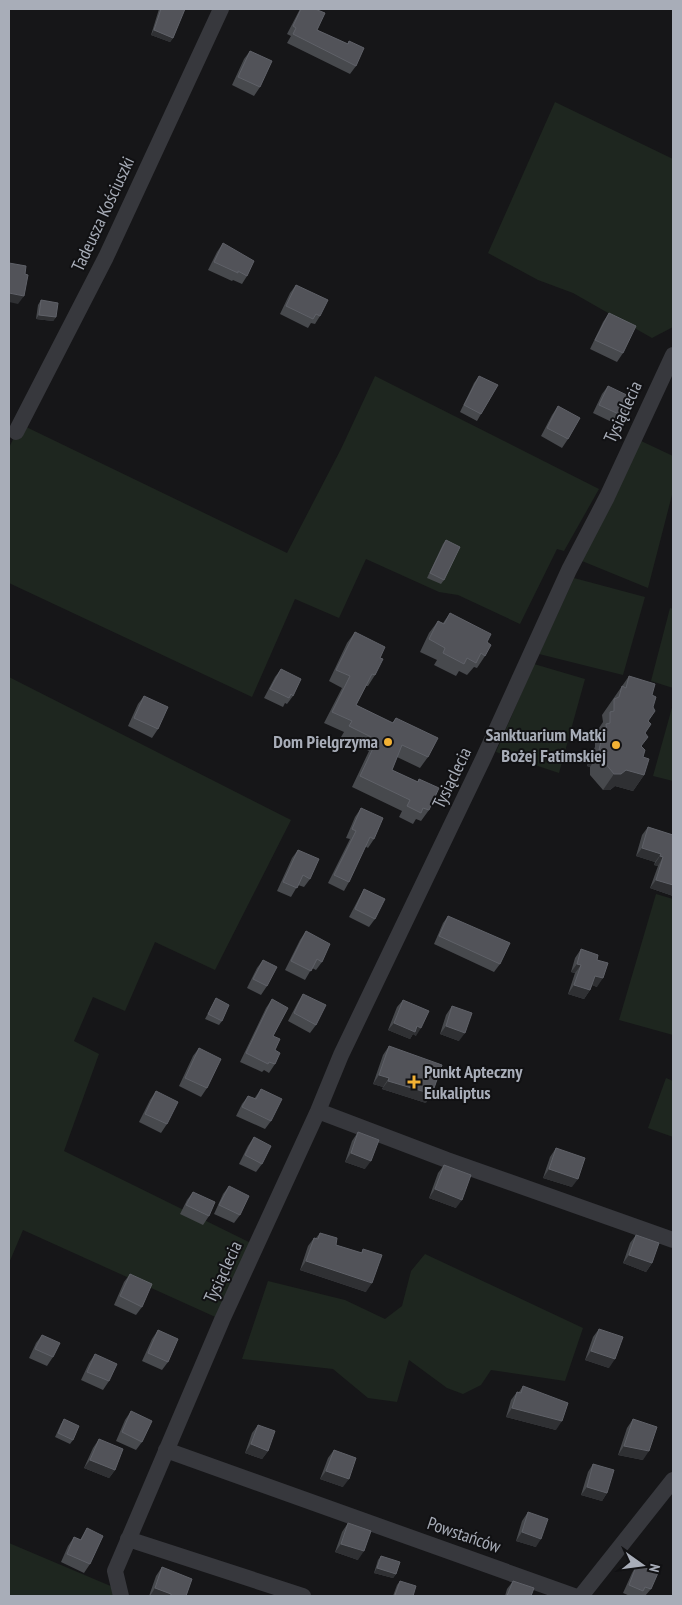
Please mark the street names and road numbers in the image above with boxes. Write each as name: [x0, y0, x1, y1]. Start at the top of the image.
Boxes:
street label: Tadeusza Kościuszki: [66, 153, 139, 275]
street label: Tysiąclecia: [598, 377, 647, 446]
street label: Tysiąclecia: [427, 743, 476, 812]
street label: Tysiąclecia: [198, 1237, 247, 1306]
street label: Powstańców: [424, 1511, 504, 1558]

